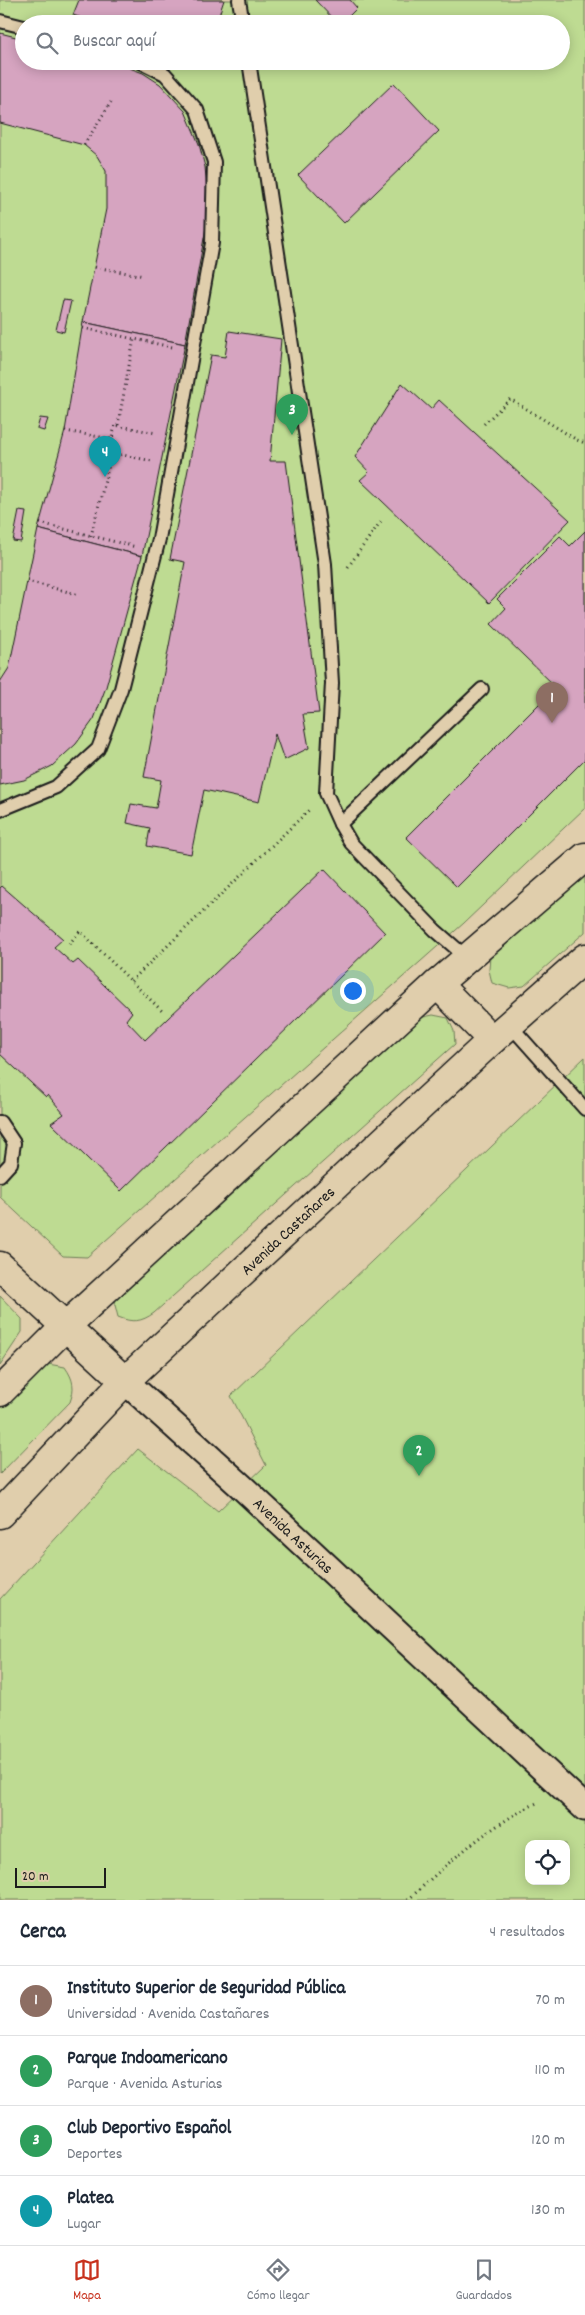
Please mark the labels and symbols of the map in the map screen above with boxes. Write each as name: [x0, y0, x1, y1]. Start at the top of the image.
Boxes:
pin: 3: [276, 394, 308, 435]
pin: 4: [89, 436, 121, 477]
pin: 1: [536, 682, 568, 723]
your location: [340, 978, 366, 1004]
street label: Avenida Castañares: [236, 1182, 341, 1282]
pin: 2: [403, 1435, 435, 1476]
street label: Avenida Asturias: [247, 1493, 338, 1580]
scale bar: [15, 1865, 106, 1888]

